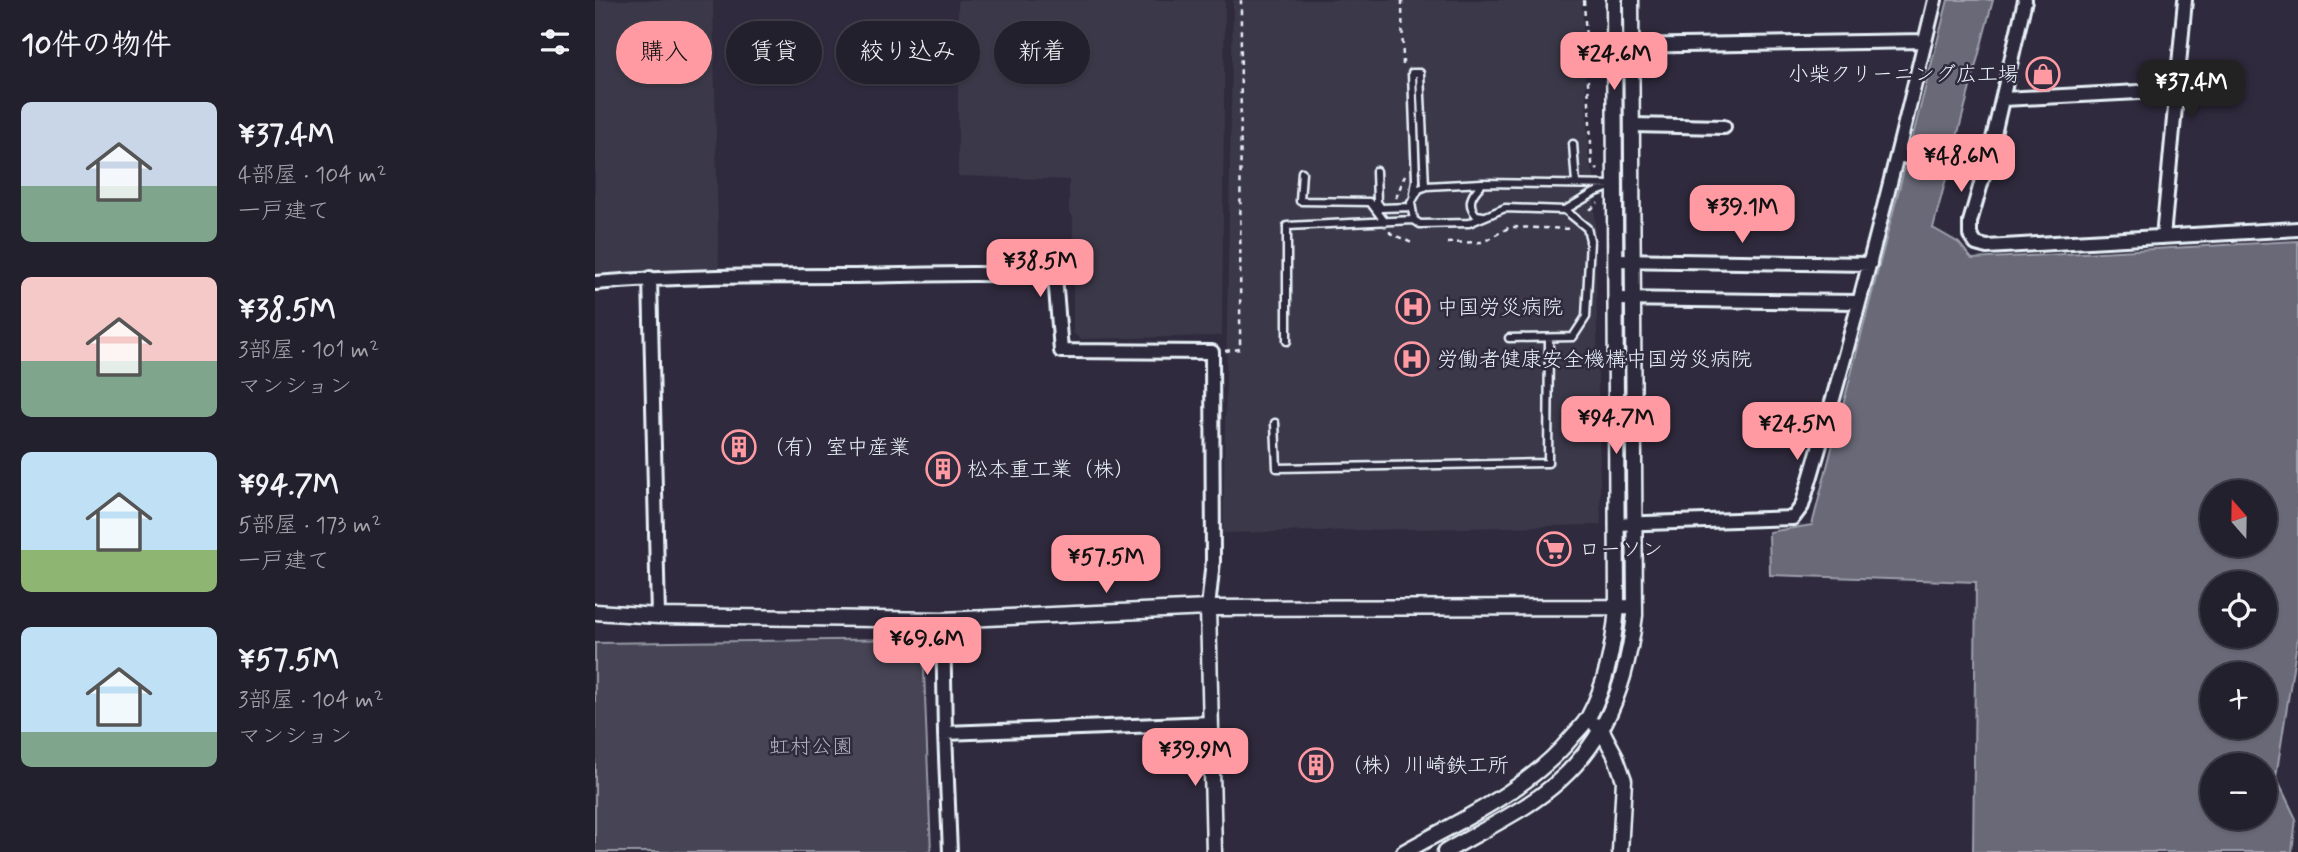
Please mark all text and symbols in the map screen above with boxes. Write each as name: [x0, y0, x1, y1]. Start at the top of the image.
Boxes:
chip: 購入: [616, 21, 712, 84]
chip: 賃貸: [726, 21, 822, 84]
chip: 絞り込み: [836, 21, 980, 84]
chip: 新着: [994, 21, 1090, 84]
icon: filters: [536, 23, 574, 61]
text: 10件の物件: [21, 26, 172, 65]
pin: ¥24.6M: [1557, 32, 1671, 92]
text: ¥24.6M: [1576, 40, 1652, 70]
shop icon: 小柴クリーニング広工場: [2024, 55, 2062, 93]
pin: ¥37.4M: [2134, 60, 2248, 120]
place label: 小柴クリーニング広工場: [1788, 61, 2019, 89]
text: ¥37.4M: [2154, 68, 2228, 98]
text: ¥37.4M: [238, 116, 334, 155]
icon: home: [77, 130, 161, 214]
pin: ¥48.6M: [1904, 134, 2018, 194]
text: ¥48.6M: [1923, 142, 1999, 172]
text: 4部屋 · 104 m²: [238, 161, 387, 191]
pin: ¥39.1M: [1685, 186, 1799, 245]
text: ¥39.1M: [1706, 193, 1778, 223]
text: 一戸建て: [238, 197, 330, 227]
pin: ¥38.5M: [983, 240, 1097, 299]
text: ¥38.5M: [1002, 247, 1078, 277]
hospital icon: 中国労災病院: [1394, 288, 1432, 326]
text: ¥38.5M: [238, 291, 336, 330]
place label: 中国労災病院: [1437, 294, 1563, 322]
icon: home: [77, 305, 161, 389]
text: 3部屋 · 101 m²: [238, 336, 379, 366]
hospital icon: 労働者健康安全機構中国労災病院: [1393, 340, 1431, 378]
place label: 労働者健康安全機構中国労災病院: [1437, 346, 1752, 374]
text: マンション: [238, 372, 352, 402]
pin: ¥94.7M: [1559, 396, 1673, 456]
pin: ¥24.5M: [1740, 402, 1854, 462]
text: ¥94.7M: [1577, 404, 1655, 434]
text: ¥24.5M: [1758, 410, 1836, 440]
building icon: （有）室中産業: [720, 428, 758, 466]
place label: （有）室中産業: [763, 434, 910, 462]
building icon: 松本重工業（株）: [924, 450, 962, 488]
place label: 松本重工業（株）: [967, 456, 1135, 484]
text: ¥94.7M: [238, 466, 339, 505]
icon: home: [77, 480, 161, 564]
north arrow: [2200, 480, 2277, 556]
map controls: [2200, 480, 2277, 830]
text: 5部屋 · 173 m²: [238, 511, 381, 541]
supermarket icon: ローソン: [1535, 530, 1573, 568]
pin: ¥57.5M: [1049, 536, 1163, 595]
place label: ローソン: [1579, 536, 1663, 564]
text: ¥57.5M: [1067, 543, 1145, 573]
text: 一戸建て: [238, 547, 330, 577]
button: locate: [2200, 571, 2277, 648]
pin: ¥69.6M: [870, 618, 984, 677]
text: ¥69.6M: [889, 625, 965, 655]
text: ¥57.5M: [238, 641, 339, 680]
icon: home: [77, 655, 161, 739]
button: +: [2200, 662, 2277, 739]
text: 3部屋 · 104 m²: [238, 686, 384, 716]
text: マンション: [238, 722, 352, 752]
pin: ¥39.9M: [1138, 728, 1252, 788]
park label: 虹村公園: [769, 733, 853, 761]
text: ¥39.9M: [1158, 736, 1232, 766]
building icon: （株）川崎鉄工所: [1297, 746, 1335, 784]
place label: （株）川崎鉄工所: [1341, 752, 1509, 780]
button: −: [2200, 753, 2277, 830]

